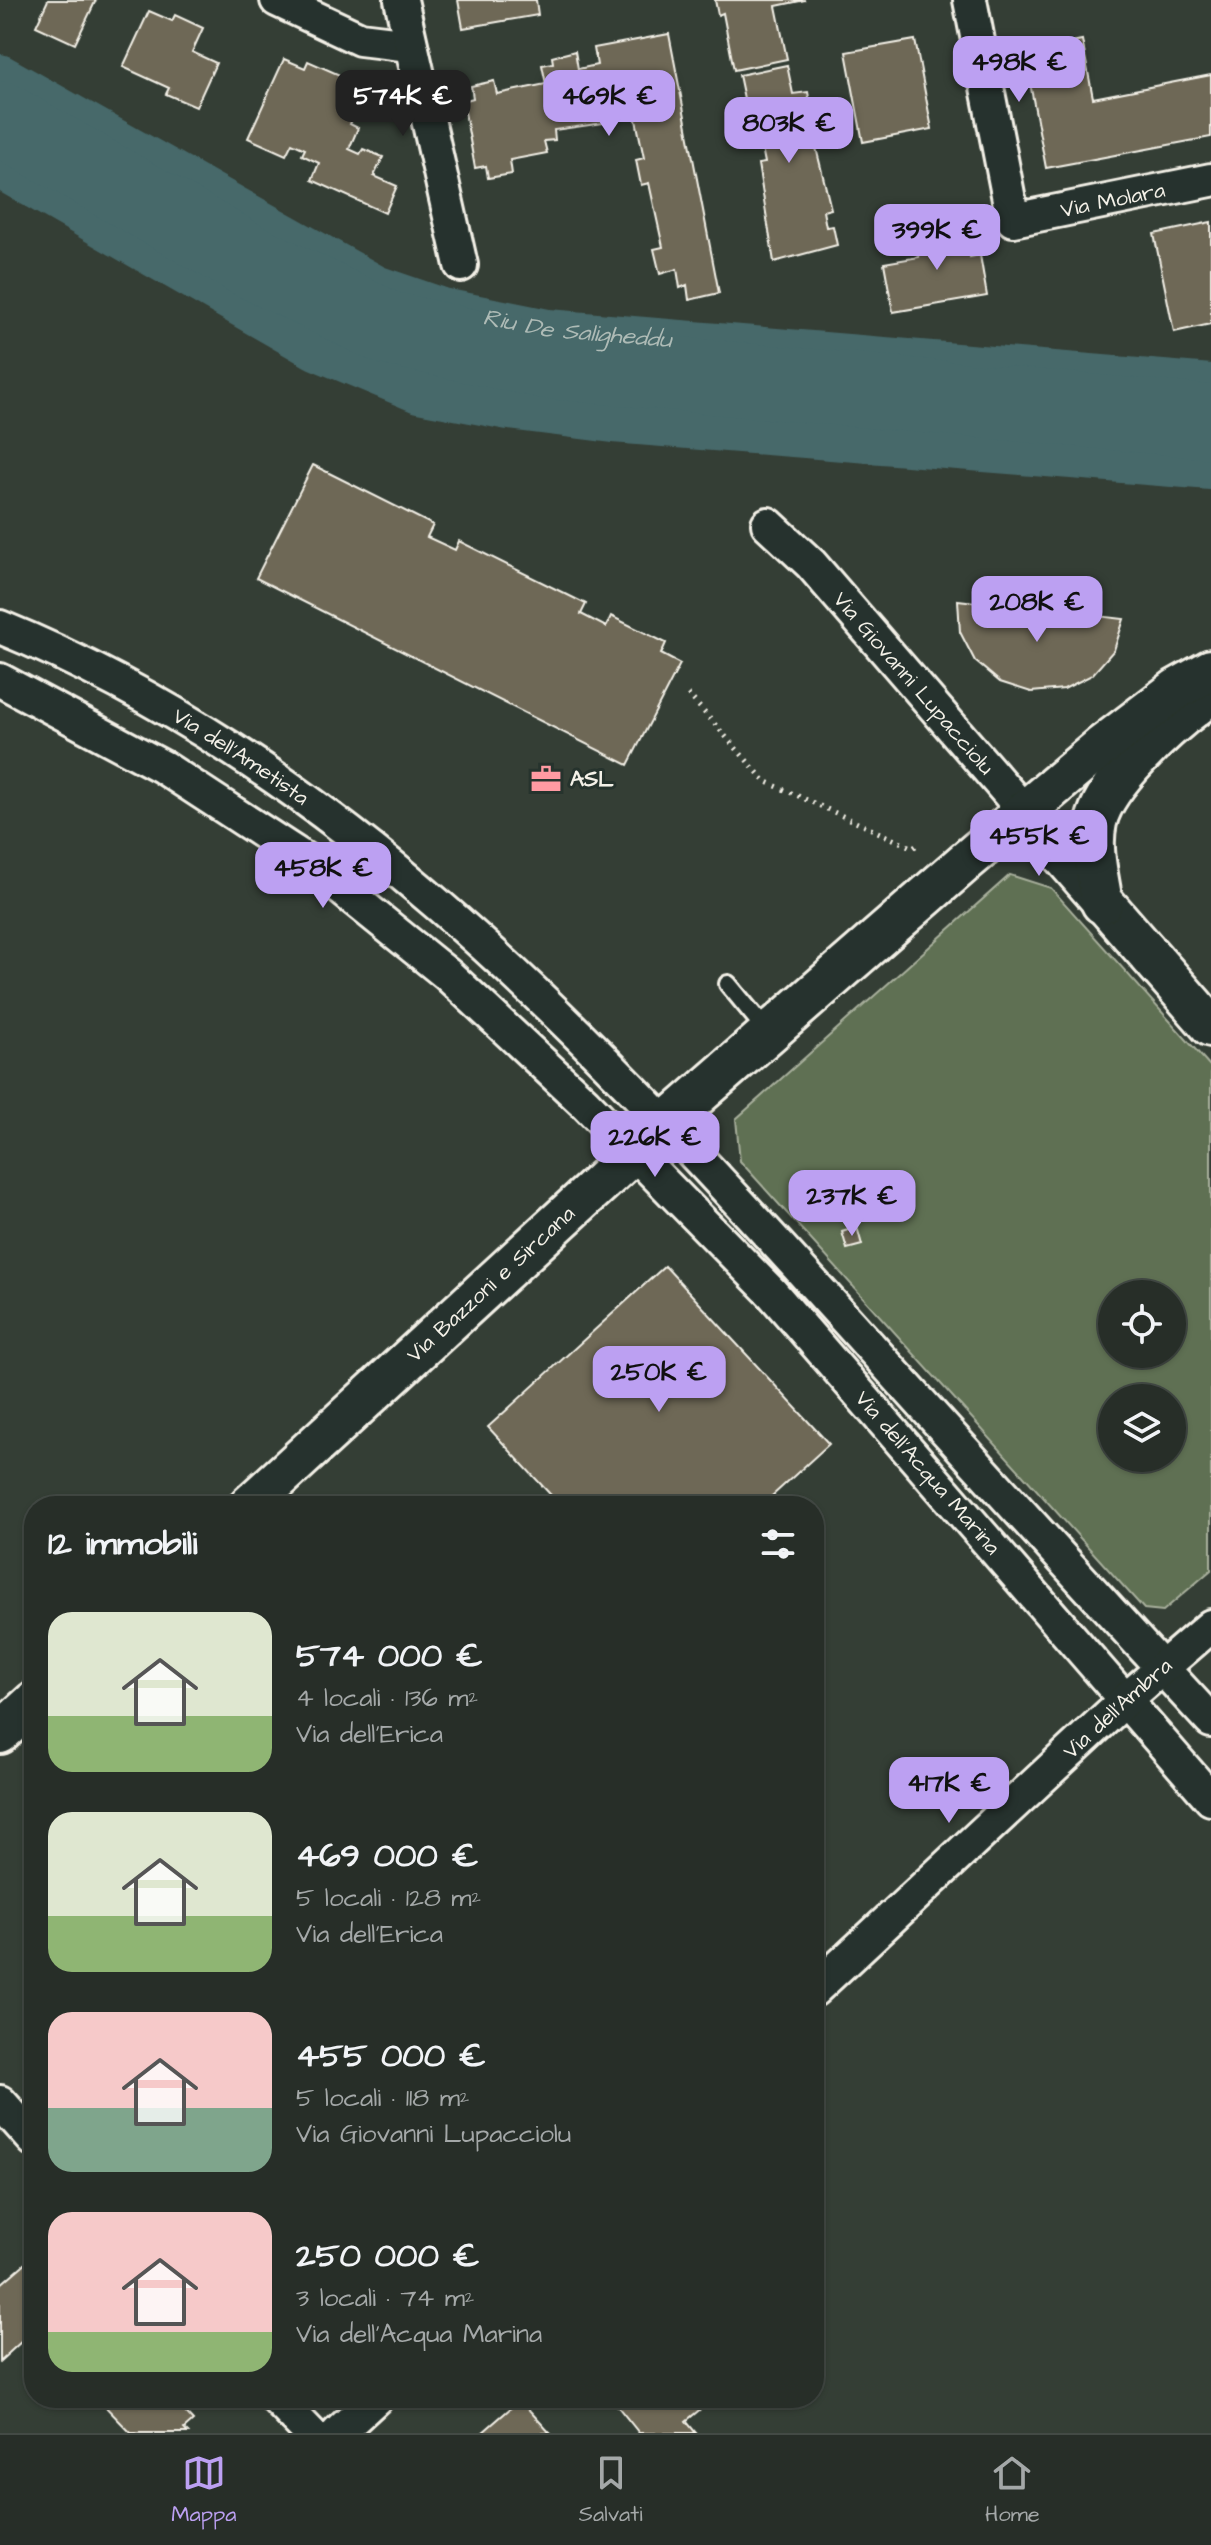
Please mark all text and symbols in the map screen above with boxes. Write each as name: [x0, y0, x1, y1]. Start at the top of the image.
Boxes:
pin: 498K €: [954, 36, 1084, 104]
text: 498K €: [971, 44, 1067, 80]
pin: 574K €: [338, 70, 468, 138]
pin: 469K €: [544, 70, 674, 138]
text: 574K €: [354, 78, 452, 114]
text: 469K €: [561, 78, 657, 114]
pin: 803K €: [724, 97, 854, 165]
text: 803K €: [742, 105, 836, 141]
street label: Via Molara: [1058, 174, 1168, 225]
pin: 399K €: [872, 204, 1002, 272]
text: 399K €: [892, 212, 982, 248]
water label: Riu De Saligheddu: [480, 300, 675, 357]
pin: 208K €: [972, 576, 1102, 644]
text: 208K €: [990, 584, 1084, 620]
street label: Via Giovanni Lupacciolu: [826, 585, 1002, 781]
street label: Via dell'Ametista: [167, 700, 315, 813]
office icon: ASL: [529, 762, 563, 796]
place label: ASL: [570, 764, 614, 795]
pin: 455K €: [974, 810, 1104, 878]
text: 455K €: [988, 818, 1090, 854]
pin: 458K €: [258, 842, 388, 910]
text: 458K €: [273, 850, 373, 886]
pin: 226K €: [590, 1111, 720, 1179]
text: 226K €: [609, 1119, 701, 1155]
pin: 237K €: [787, 1170, 917, 1238]
text: 237K €: [807, 1178, 897, 1214]
street label: Via Bazzoni e Sircana: [399, 1199, 582, 1370]
map controls: [1098, 1280, 1186, 1472]
button: locate: [1098, 1280, 1186, 1368]
pin: 250K €: [594, 1346, 724, 1414]
text: 250K €: [611, 1354, 707, 1390]
street label: Via dell'Acqua Marina: [848, 1384, 1008, 1562]
button: layers: [1098, 1384, 1186, 1472]
text: 12 immobili: [48, 1520, 197, 1568]
icon: filters: [756, 1522, 800, 1566]
text: 574 000 €: [296, 1632, 483, 1680]
icon: home: [112, 1644, 208, 1740]
street label: Via dell'Ambra: [1056, 1651, 1179, 1766]
text: 4 locali · 136 m²: [296, 1680, 478, 1716]
text: Via dell'Erica: [296, 1716, 443, 1752]
pin: 417K €: [884, 1757, 1014, 1825]
text: 417K €: [907, 1765, 991, 1801]
text: 469 000 €: [296, 1832, 478, 1880]
icon: home: [112, 1844, 208, 1940]
text: 5 locali · 128 m²: [296, 1880, 481, 1916]
text: Via dell'Erica: [296, 1916, 443, 1952]
text: 455 000 €: [296, 2032, 486, 2080]
icon: home: [112, 2044, 208, 2140]
text: 5 locali · 118 m²: [296, 2080, 470, 2116]
text: Via Giovanni Lupacciolu: [296, 2116, 571, 2152]
text: 250 000 €: [296, 2232, 480, 2280]
icon: home: [112, 2244, 208, 2340]
text: 3 locali · 74 m²: [296, 2280, 475, 2316]
text: Via dell'Acqua Marina: [296, 2316, 542, 2352]
tab: Mappa: [171, 2451, 236, 2530]
tab: Salvati: [579, 2451, 642, 2530]
tab: Home: [985, 2451, 1040, 2530]

